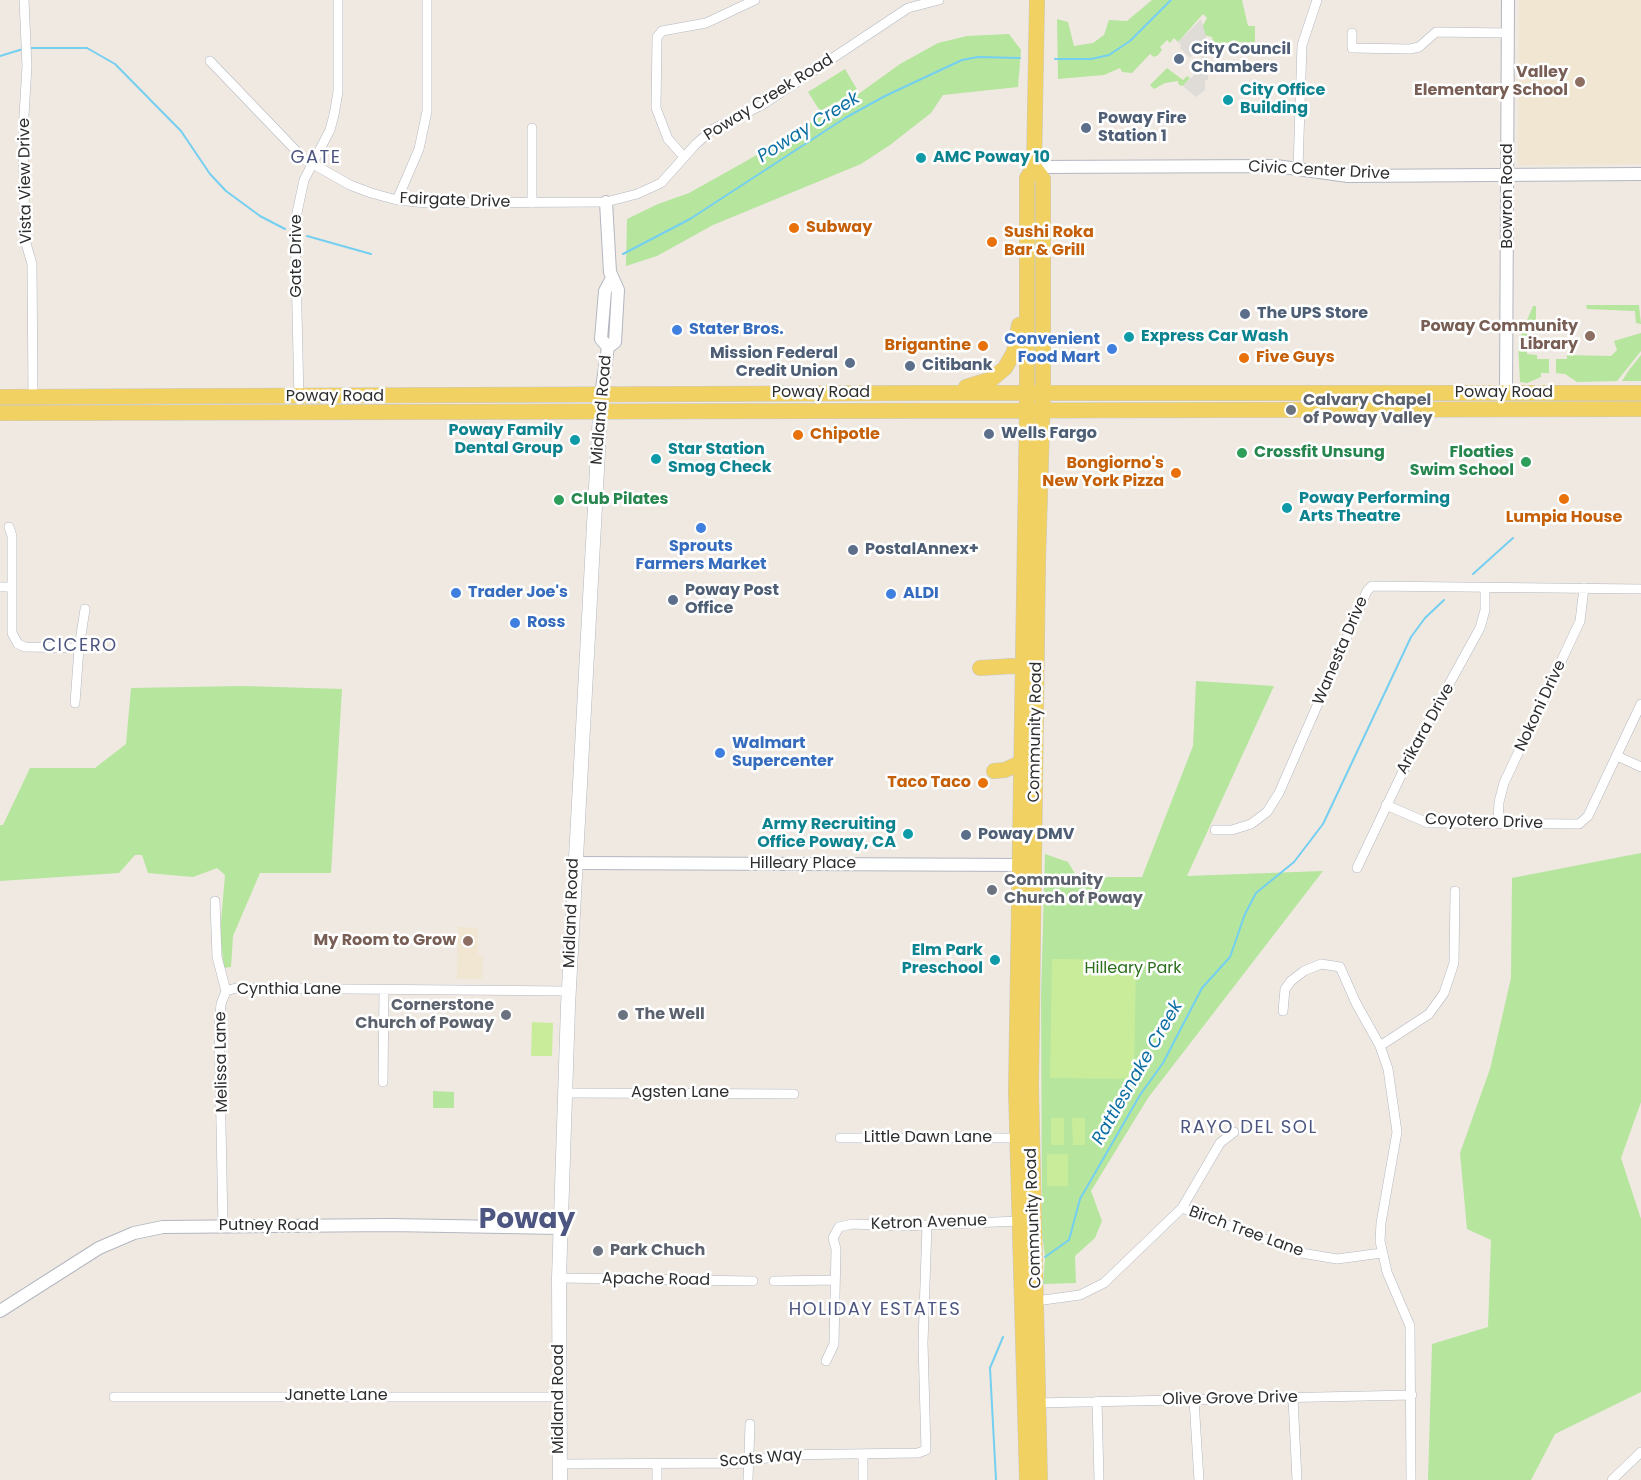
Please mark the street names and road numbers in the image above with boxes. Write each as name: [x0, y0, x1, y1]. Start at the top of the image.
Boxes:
street label: Poway Creek Road: [701, 50, 837, 146]
street label: Vista View Drive: [15, 118, 37, 244]
street label: Bowron Road: [1498, 143, 1518, 249]
street label: Civic Center Drive: [1248, 158, 1390, 184]
street label: Fairgate Drive: [399, 189, 511, 213]
street label: Gate Drive: [287, 214, 307, 298]
street label: Midland Road: [588, 354, 616, 466]
street label: Poway Road: [772, 383, 870, 403]
street label: Poway Road: [1455, 383, 1553, 403]
street label: Poway Road: [286, 387, 384, 407]
street label: Wanesta Drive: [1310, 594, 1372, 708]
street label: Nokoni Drive: [1511, 657, 1571, 755]
street label: Community Road: [1025, 662, 1047, 802]
street label: Arikara Drive: [1393, 680, 1459, 778]
street label: Coyotero Drive: [1425, 810, 1543, 834]
street label: Hilleary Place: [750, 854, 856, 874]
street label: Midland Road: [560, 858, 584, 968]
street label: Cynthia Lane: [237, 980, 341, 1000]
street label: Melissa Lane: [212, 1011, 232, 1113]
street label: Agsten Lane: [631, 1083, 729, 1103]
street label: Little Dawn Lane: [864, 1128, 992, 1148]
street label: Community Road: [1022, 1147, 1046, 1289]
street label: Birch Tree Lane: [1186, 1202, 1306, 1262]
street label: Ketron Avenue: [871, 1211, 987, 1235]
street label: Putney Road: [219, 1216, 319, 1236]
street label: Apache Road: [602, 1269, 710, 1291]
street label: Midland Road: [549, 1344, 569, 1454]
street label: Janette Lane: [284, 1386, 388, 1406]
street label: Olive Grove Drive: [1162, 1388, 1298, 1410]
street label: Scots Way: [719, 1446, 803, 1472]

